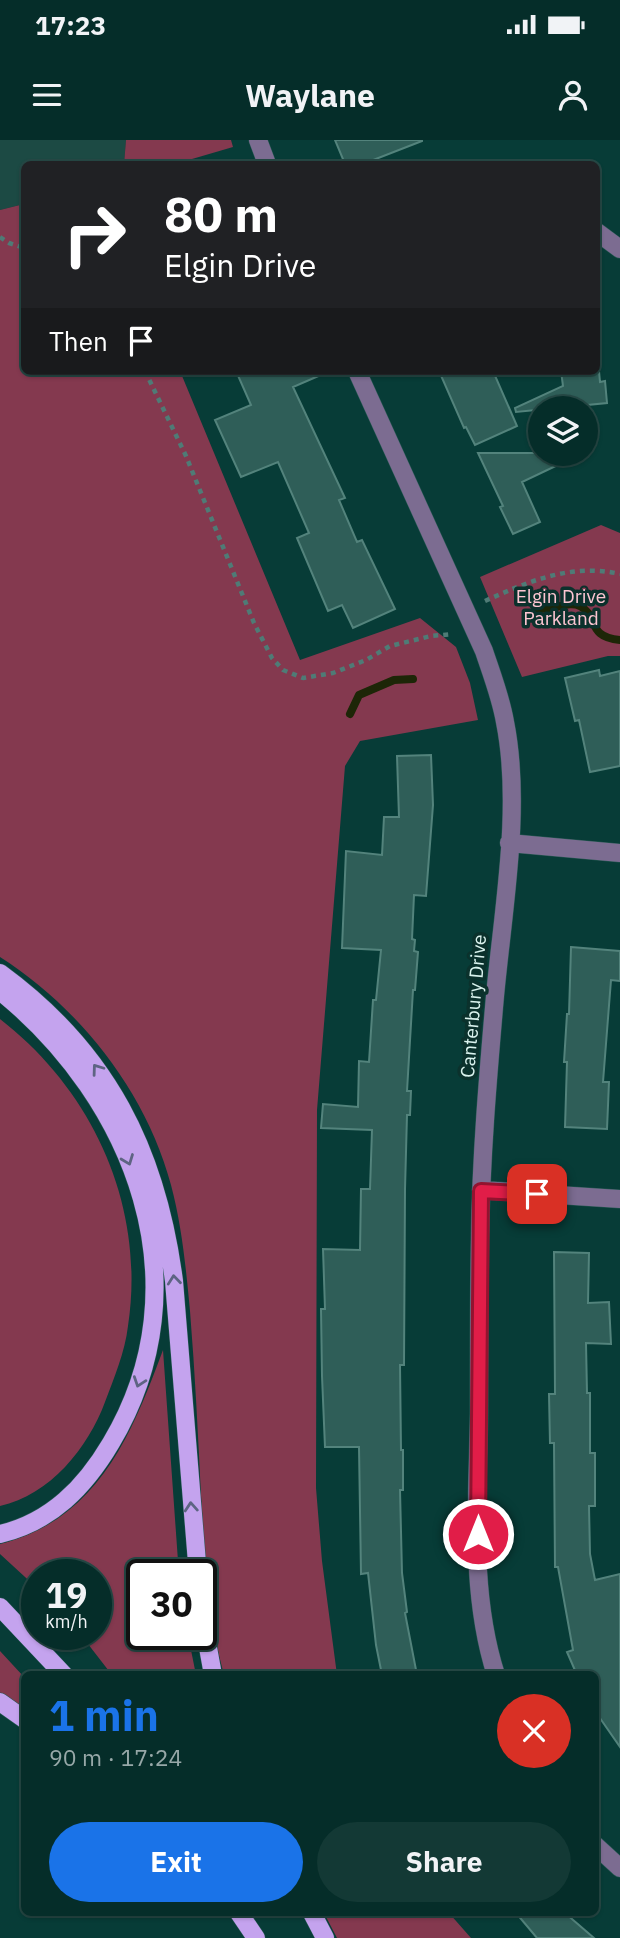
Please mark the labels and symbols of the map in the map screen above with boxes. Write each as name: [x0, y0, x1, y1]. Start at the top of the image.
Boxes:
park label: Elgin Drive Parkland: [516, 584, 606, 630]
street label: Canterbury Drive: [455, 933, 491, 1079]
one-way arrow: [93, 1064, 105, 1077]
one-way arrow: [120, 1154, 134, 1166]
pin: [507, 1164, 567, 1224]
one-way arrow: [167, 1274, 182, 1285]
one-way arrow: [133, 1376, 147, 1388]
position arrow: [441, 1497, 515, 1571]
one-way arrow: [184, 1501, 199, 1512]
speed limit sign: 30: [126, 1559, 217, 1650]

